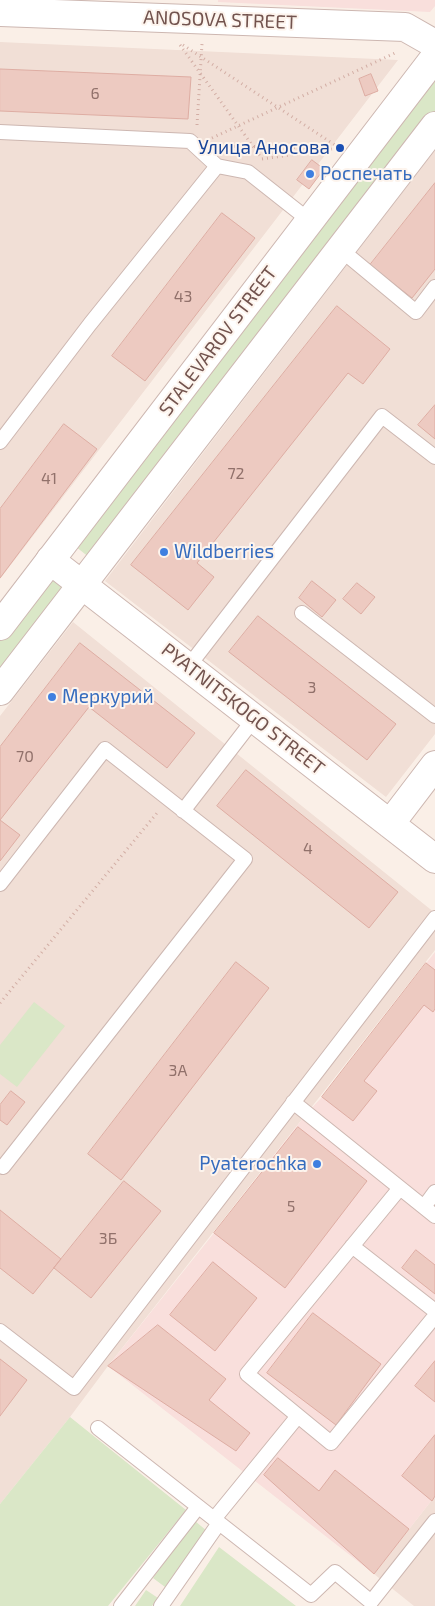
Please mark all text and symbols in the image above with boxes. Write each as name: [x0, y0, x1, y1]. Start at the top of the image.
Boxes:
street label: ANOSOVA STREET: [143, 6, 297, 34]
house number: 6: [90, 84, 100, 104]
place label: Улица Аносова: [198, 137, 330, 159]
marker: Улица Аносова: [334, 142, 346, 154]
place label: Роспечать: [320, 163, 412, 185]
marker: Роспечать: [304, 168, 316, 180]
street label: STALEVAROV STREET: [154, 262, 282, 420]
house number: 43: [174, 287, 192, 307]
house number: 72: [227, 464, 245, 484]
house number: 41: [41, 469, 57, 489]
place label: Wildberries: [174, 541, 274, 563]
marker: Wildberries: [158, 546, 170, 558]
street label: PYATNITSKOGO STREET: [157, 638, 329, 780]
house number: 3: [308, 678, 316, 698]
place label: Меркурий: [62, 686, 154, 708]
marker: Меркурий: [46, 691, 58, 703]
house number: 70: [16, 747, 34, 767]
house number: 4: [303, 839, 313, 859]
house number: 3А: [169, 1061, 187, 1081]
place label: Pyaterochka: [199, 1153, 307, 1175]
marker: Pyaterochka: [311, 1158, 323, 1170]
house number: 5: [287, 1197, 295, 1217]
house number: 3Б: [99, 1229, 117, 1249]

